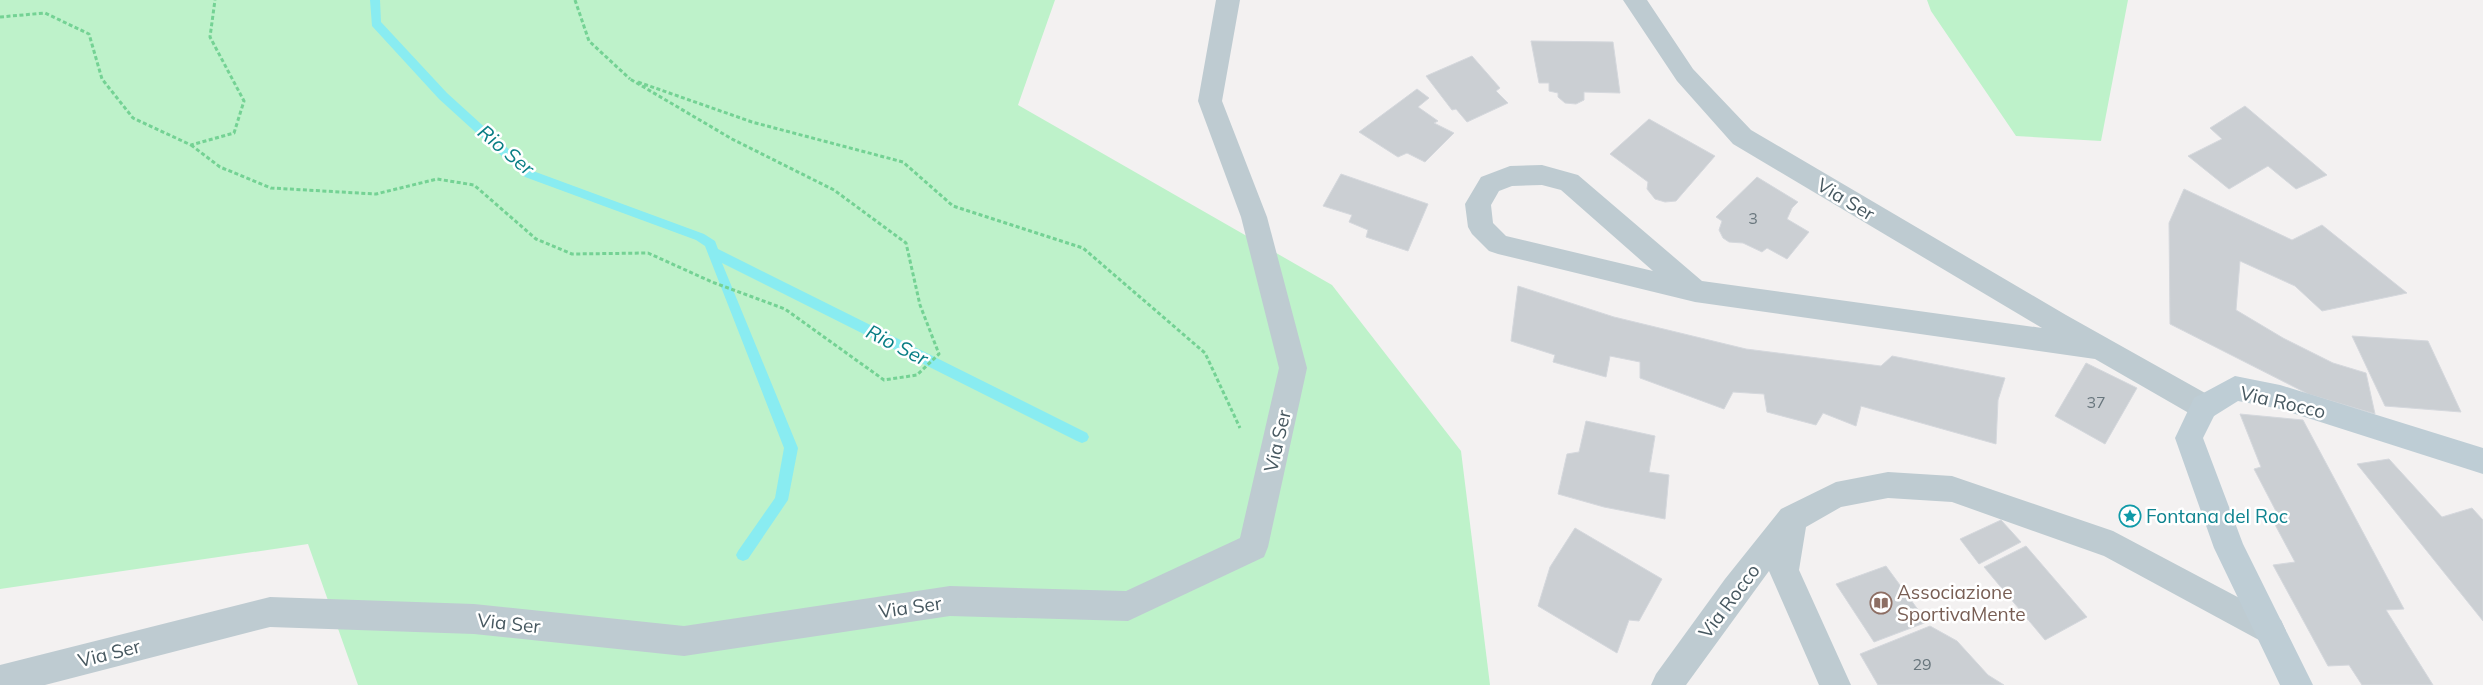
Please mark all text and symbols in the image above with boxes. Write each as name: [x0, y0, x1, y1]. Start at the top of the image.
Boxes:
water label: Rio Ser: [473, 119, 540, 181]
street label: Via Ser: [1813, 172, 1879, 226]
house number: 3: [1748, 208, 1758, 228]
water label: Rio Ser: [862, 318, 933, 371]
street label: Via Rocco: [2238, 380, 2328, 424]
house number: 37: [2086, 392, 2106, 412]
street label: Via Ser: [1258, 407, 1296, 474]
place icon: Fontana del Roc: [2118, 504, 2142, 528]
place label: Fontana del Roc: [2146, 504, 2288, 528]
street label: Via Rocco: [1693, 559, 1765, 643]
place label: Associazione SportivaMente: [1897, 580, 2026, 626]
street label: Via Ser: [877, 591, 943, 623]
library icon: Associazione SportivaMente: [1869, 591, 1893, 615]
street label: Via Ser: [476, 608, 542, 638]
street label: Via Ser: [75, 634, 143, 672]
house number: 29: [1912, 654, 1932, 674]

